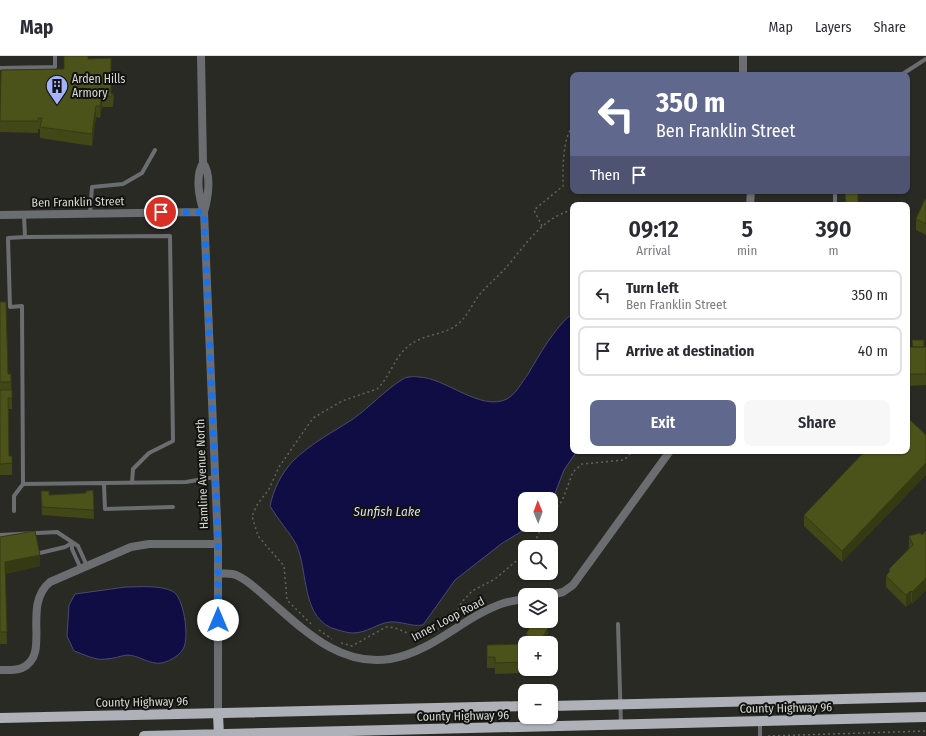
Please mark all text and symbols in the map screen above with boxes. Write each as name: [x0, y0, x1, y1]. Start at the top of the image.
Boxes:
text: Map: [20, 16, 53, 39]
text: Map: [769, 19, 793, 36]
text: Layers: [815, 19, 851, 36]
text: Share: [873, 19, 906, 36]
place label: Arden Hills Armory: [72, 72, 125, 100]
building icon: Arden Hills Armory: [44, 73, 70, 106]
text: 350 m: [656, 86, 725, 119]
icon: left: [590, 88, 642, 140]
text: Ben Franklin Street: [656, 120, 795, 142]
icon: arrive: [628, 164, 650, 186]
text: Then: [590, 166, 620, 184]
street label: Ben Franklin Street: [31, 194, 125, 210]
pin: [144, 195, 178, 229]
icon: arrive: [150, 201, 172, 223]
text: 09:12: [628, 215, 679, 243]
text: 5: [741, 215, 753, 243]
text: 390: [816, 215, 852, 243]
text: Arrival: [636, 243, 671, 258]
text: min: [737, 243, 757, 258]
text: m: [829, 243, 839, 258]
text: Turn left: [626, 279, 679, 297]
icon: left: [592, 284, 614, 306]
text: 350 m: [851, 286, 888, 304]
text: Ben Franklin Street: [626, 297, 727, 312]
icon: arrive: [592, 340, 614, 362]
text: Arrive at destination: [626, 342, 754, 360]
text: 40 m: [858, 342, 888, 360]
button: Exit: [590, 400, 736, 446]
button: Share: [744, 400, 890, 446]
street label: Hamline Avenue North: [193, 419, 211, 529]
north arrow: [518, 492, 558, 532]
map controls: [518, 492, 558, 724]
water label: Sunfish Lake: [353, 504, 420, 519]
button: search: [518, 540, 558, 580]
button: layers: [518, 588, 558, 628]
street label: Inner Loop Road: [409, 594, 487, 644]
position arrow: [197, 599, 239, 641]
button: +: [518, 636, 558, 676]
button: −: [518, 684, 558, 724]
street label: County Highway 96: [96, 694, 188, 710]
street label: County Highway 96: [740, 700, 832, 716]
street label: County Highway 96: [417, 708, 509, 724]

